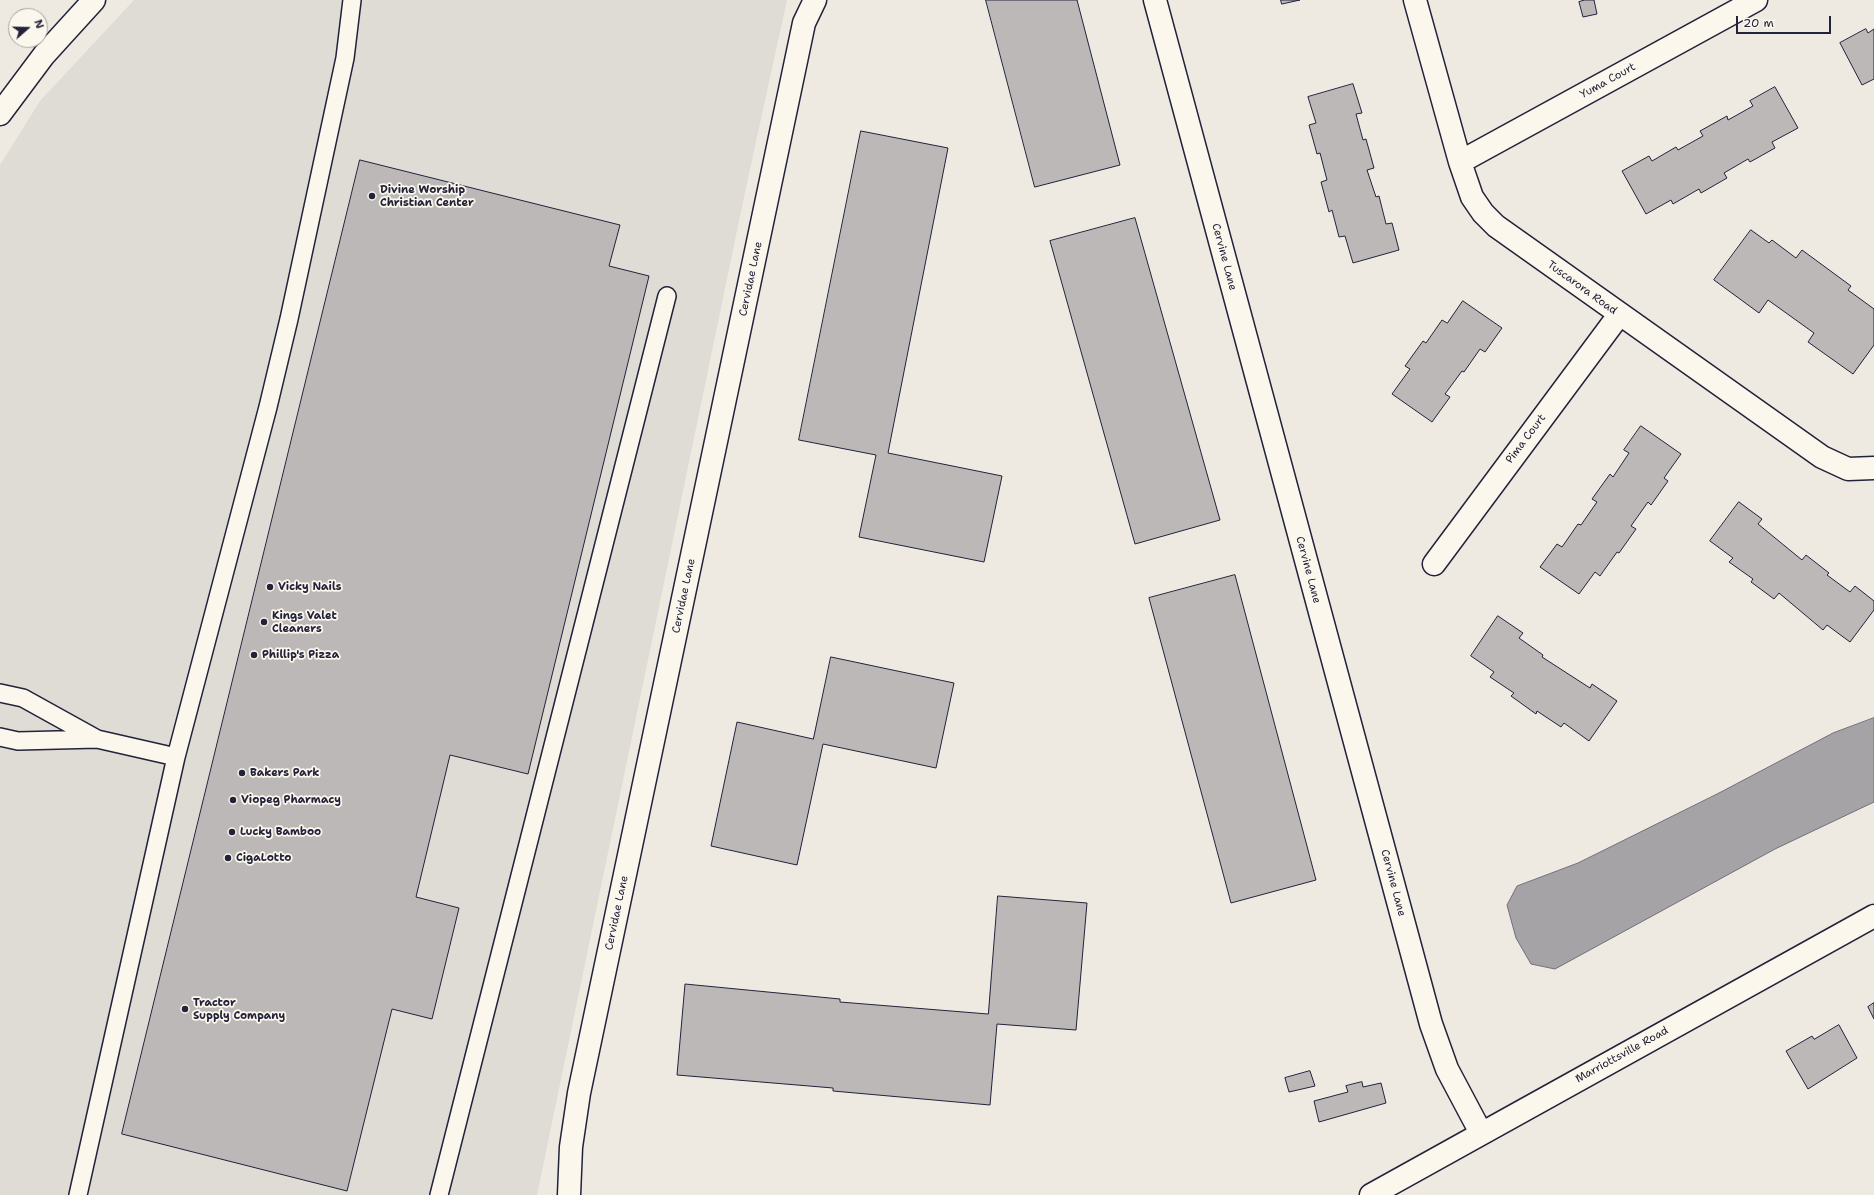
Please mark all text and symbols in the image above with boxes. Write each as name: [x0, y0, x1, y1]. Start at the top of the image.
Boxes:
north arrow: [8, 8, 48, 48]
scale bar: [1738, 8, 1833, 34]
text: 20 m: [1743, 15, 1774, 31]
text: N: [30, 17, 47, 31]
street label: Yuma Court: [1578, 60, 1638, 102]
place label: Divine Worship Christian Center: [380, 183, 474, 209]
marker: Divine Worship Christian Center: [367, 191, 377, 201]
street label: Cervine Lane: [1209, 222, 1239, 292]
street label: Cervidae Lane: [737, 240, 765, 318]
street label: Tuscarora Road: [1545, 258, 1619, 318]
street label: Pima Court: [1503, 412, 1549, 466]
street label: Cervine Lane: [1293, 535, 1323, 605]
street label: Cervidae Lane: [670, 557, 698, 635]
place label: Vicky Nails: [278, 580, 342, 594]
marker: Vicky Nails: [265, 582, 275, 592]
place label: Kings Valet Cleaners: [272, 609, 337, 635]
marker: Kings Valet Cleaners: [259, 617, 269, 627]
place label: Phillip's Pizza: [262, 648, 339, 662]
marker: Phillip's Pizza: [249, 650, 259, 660]
place label: Bakers Park: [250, 766, 320, 780]
marker: Bakers Park: [237, 768, 247, 778]
place label: Viopeg Pharmacy: [241, 793, 341, 807]
marker: Viopeg Pharmacy: [228, 795, 238, 805]
place label: Lucky Bamboo: [240, 825, 321, 839]
marker: Lucky Bamboo: [227, 827, 237, 837]
street label: Cervine Lane: [1378, 848, 1408, 918]
place label: CigaLotto: [236, 851, 291, 865]
marker: CigaLotto: [223, 853, 233, 863]
street label: Cervidae Lane: [603, 874, 631, 952]
place label: Tractor Supply Company: [193, 996, 285, 1022]
marker: Tractor Supply Company: [180, 1004, 190, 1014]
street label: Marriottsville Road: [1573, 1024, 1671, 1086]

